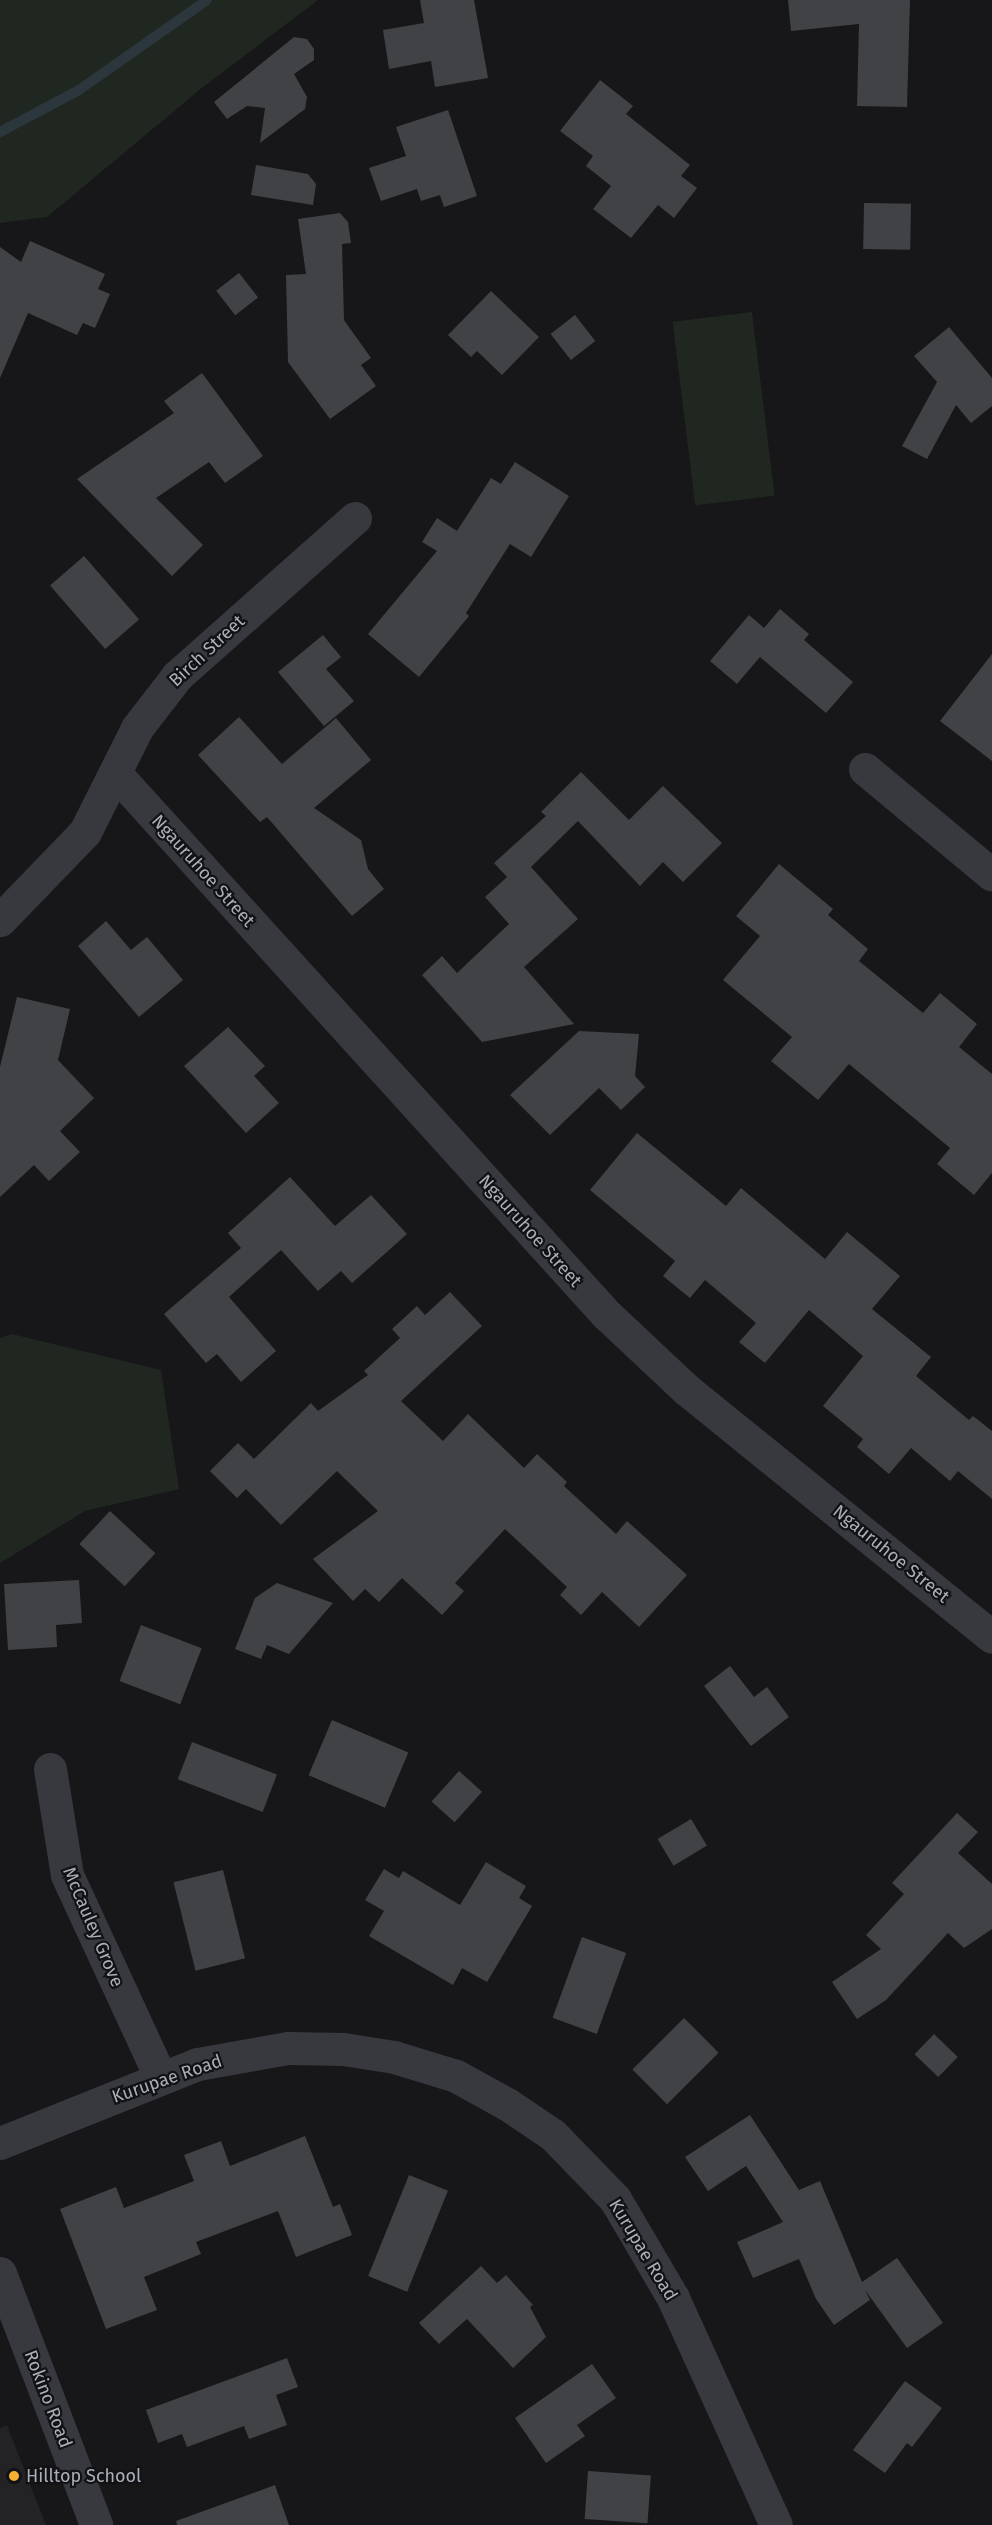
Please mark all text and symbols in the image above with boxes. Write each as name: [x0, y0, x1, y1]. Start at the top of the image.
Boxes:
street label: Birch Street: [165, 611, 249, 691]
street label: Ngauruhoe Street: [147, 810, 259, 932]
street label: Ngauruhoe Street: [474, 1170, 586, 1292]
street label: Ngauruhoe Street: [828, 1500, 954, 1608]
street label: McCauley Grove: [58, 1864, 128, 1990]
street label: Kurupae Road: [109, 2050, 225, 2108]
street label: Kurupae Road: [604, 2195, 682, 2305]
street label: Rokino Road: [20, 2347, 76, 2451]
place label: Hilltop School: [26, 2465, 141, 2487]
marker: Hilltop School: [7, 2469, 21, 2483]

